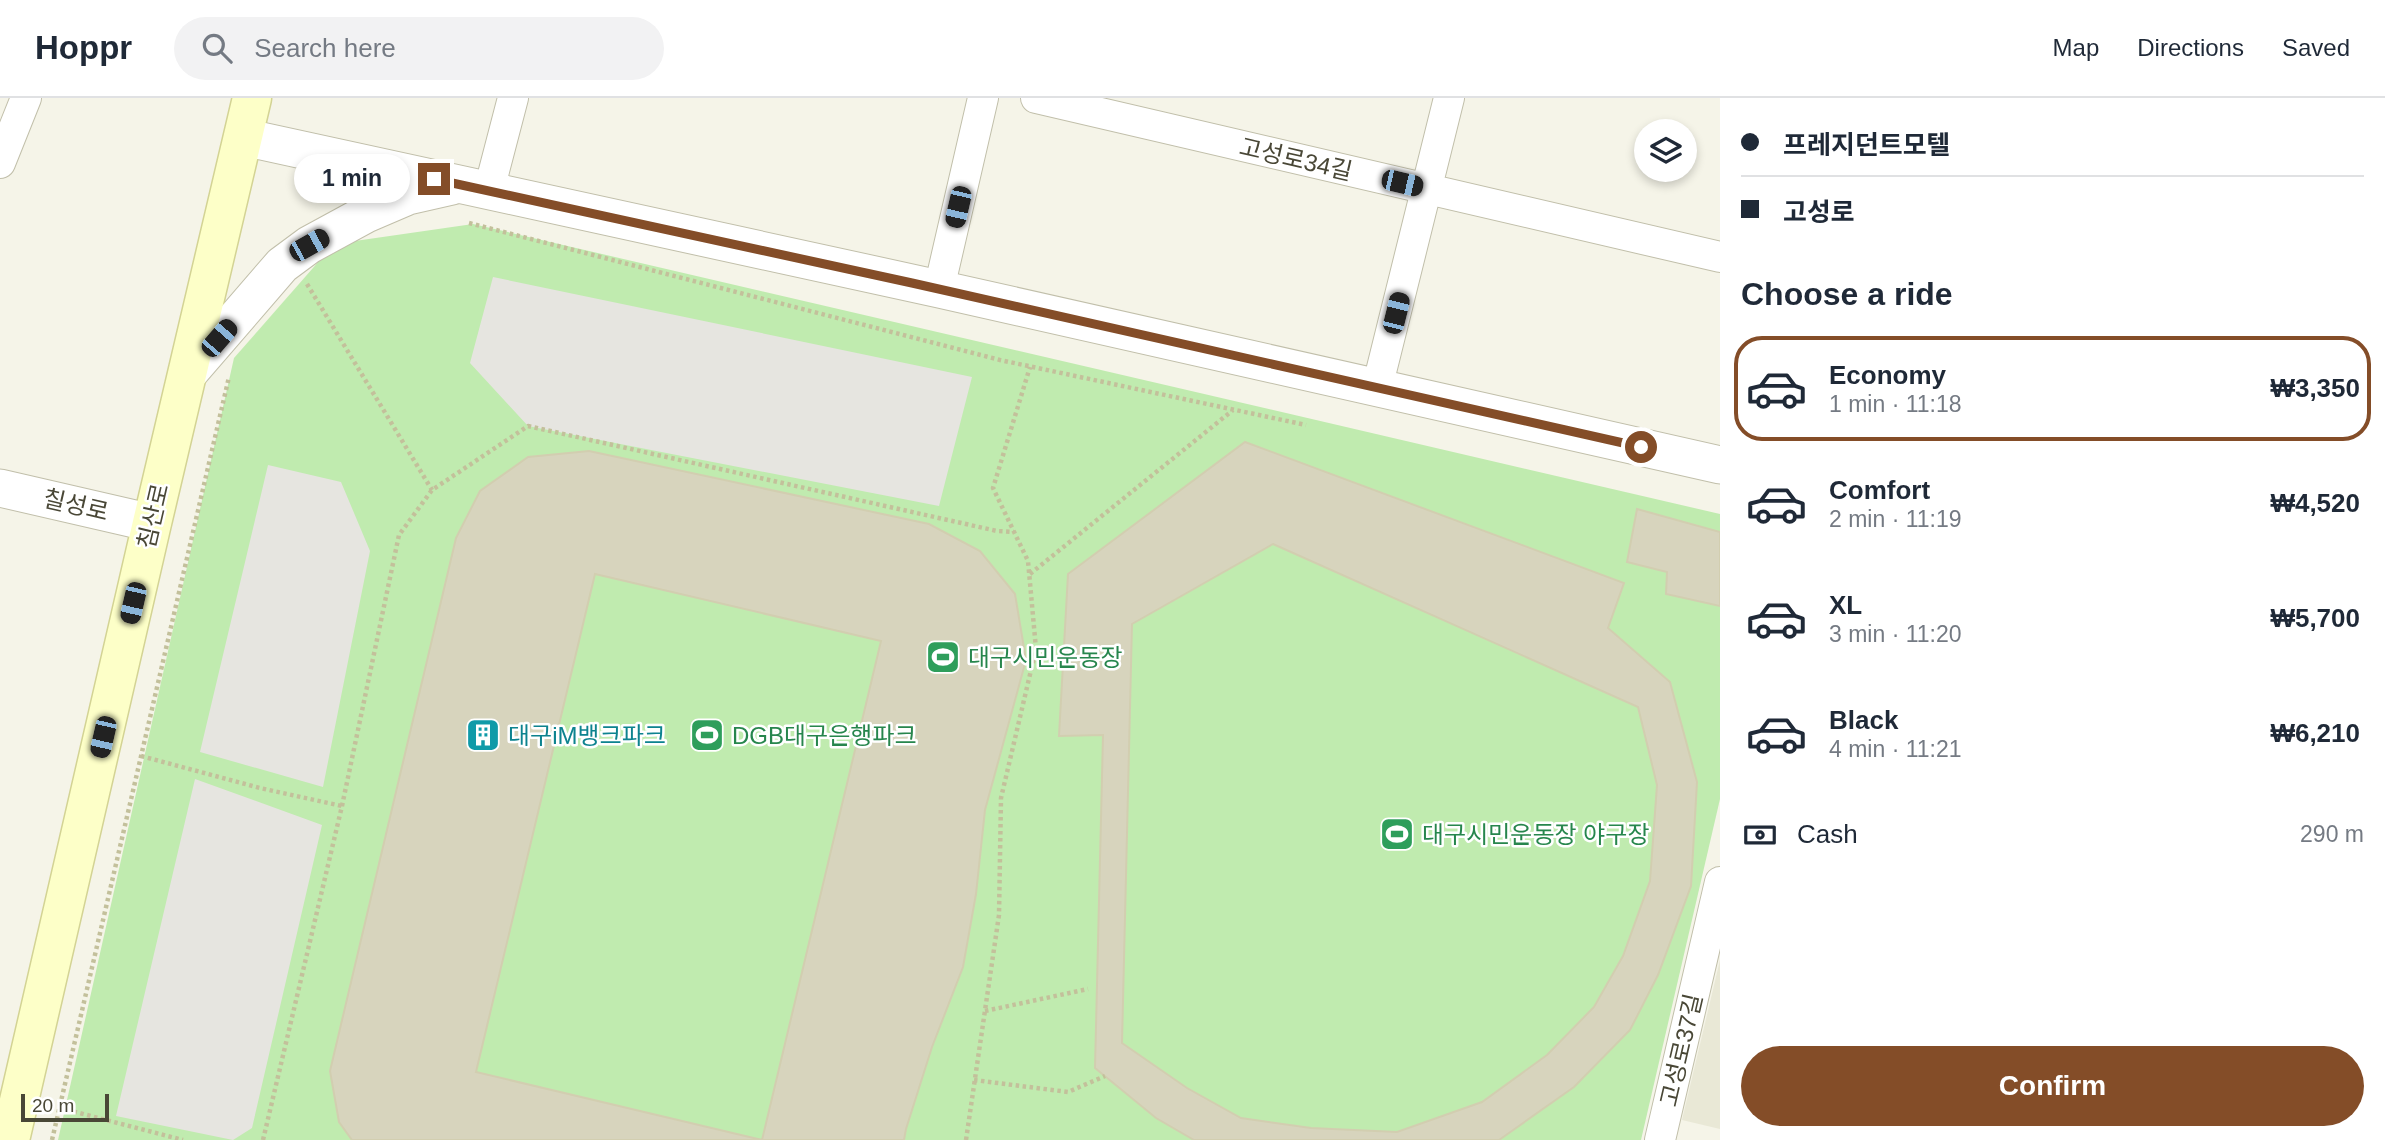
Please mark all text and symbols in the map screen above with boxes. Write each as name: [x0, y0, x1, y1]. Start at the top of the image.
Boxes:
search box: [174, 17, 664, 80]
text: Hoppr: [35, 29, 132, 66]
icon: search: [198, 29, 236, 67]
text: Search here: [254, 33, 396, 63]
text: Map: [2053, 34, 2099, 61]
text: Directions: [2137, 34, 2244, 61]
text: Saved: [2282, 34, 2350, 61]
map controls: [1634, 119, 1697, 182]
button: layers: [1634, 119, 1697, 182]
text: 프레지던트모텔: [1783, 130, 1950, 160]
street label: 고성로34길: [1237, 133, 1355, 185]
callout: 1 min: [294, 154, 410, 204]
route end: [418, 163, 450, 195]
text: 1 min: [322, 165, 382, 191]
car: [1380, 168, 1425, 198]
car: [944, 184, 973, 230]
text: 고성로: [1783, 197, 1855, 227]
car: [286, 226, 333, 264]
text: Choose a ride: [1741, 276, 1953, 312]
car: [1381, 290, 1412, 336]
car: [198, 315, 241, 361]
icon: car: [1745, 357, 1808, 420]
text: Economy: [1829, 360, 1946, 390]
text: ₩3,350: [2270, 373, 2360, 403]
text: 1 min · 11:18: [1829, 391, 1962, 417]
route start: [1625, 431, 1657, 463]
icon: car: [1745, 472, 1808, 535]
text: Comfort: [1829, 475, 1930, 505]
street label: 침산로: [132, 481, 174, 551]
street label: 칠성로: [41, 484, 111, 526]
text: ₩4,520: [2270, 488, 2360, 518]
text: 2 min · 11:19: [1829, 506, 1962, 532]
car: [119, 580, 148, 626]
icon: car: [1745, 587, 1808, 650]
text: XL: [1829, 590, 1862, 620]
text: ₩5,700: [2270, 603, 2360, 633]
text: 3 min · 11:20: [1829, 621, 1962, 647]
sports icon: 대구시민운동장: [924, 638, 962, 676]
place label: 대구시민운동장: [968, 644, 1123, 671]
icon: car: [1745, 702, 1808, 765]
text: Black: [1829, 705, 1898, 735]
car: [89, 714, 118, 760]
building icon: 대구iM뱅크파크: [464, 716, 502, 754]
sports icon: DGB대구은행파크: [688, 716, 726, 754]
text: ₩6,210: [2270, 718, 2360, 748]
place label: 대구iM뱅크파크: [508, 722, 666, 749]
place label: DGB대구은행파크: [732, 722, 917, 749]
text: 4 min · 11:21: [1829, 736, 1962, 762]
sports icon: 대구시민운동장 야구장: [1378, 815, 1416, 853]
icon: cash: [1741, 816, 1779, 854]
text: Cash: [1797, 819, 1858, 849]
place label: 대구시민운동장 야구장: [1422, 821, 1649, 848]
text: 290 m: [2300, 821, 2364, 847]
street label: 고성로37길: [1655, 991, 1707, 1109]
button: Confirm: [1741, 1046, 2364, 1126]
scale bar: [21, 1091, 108, 1123]
text: 20 m: [32, 1095, 74, 1116]

